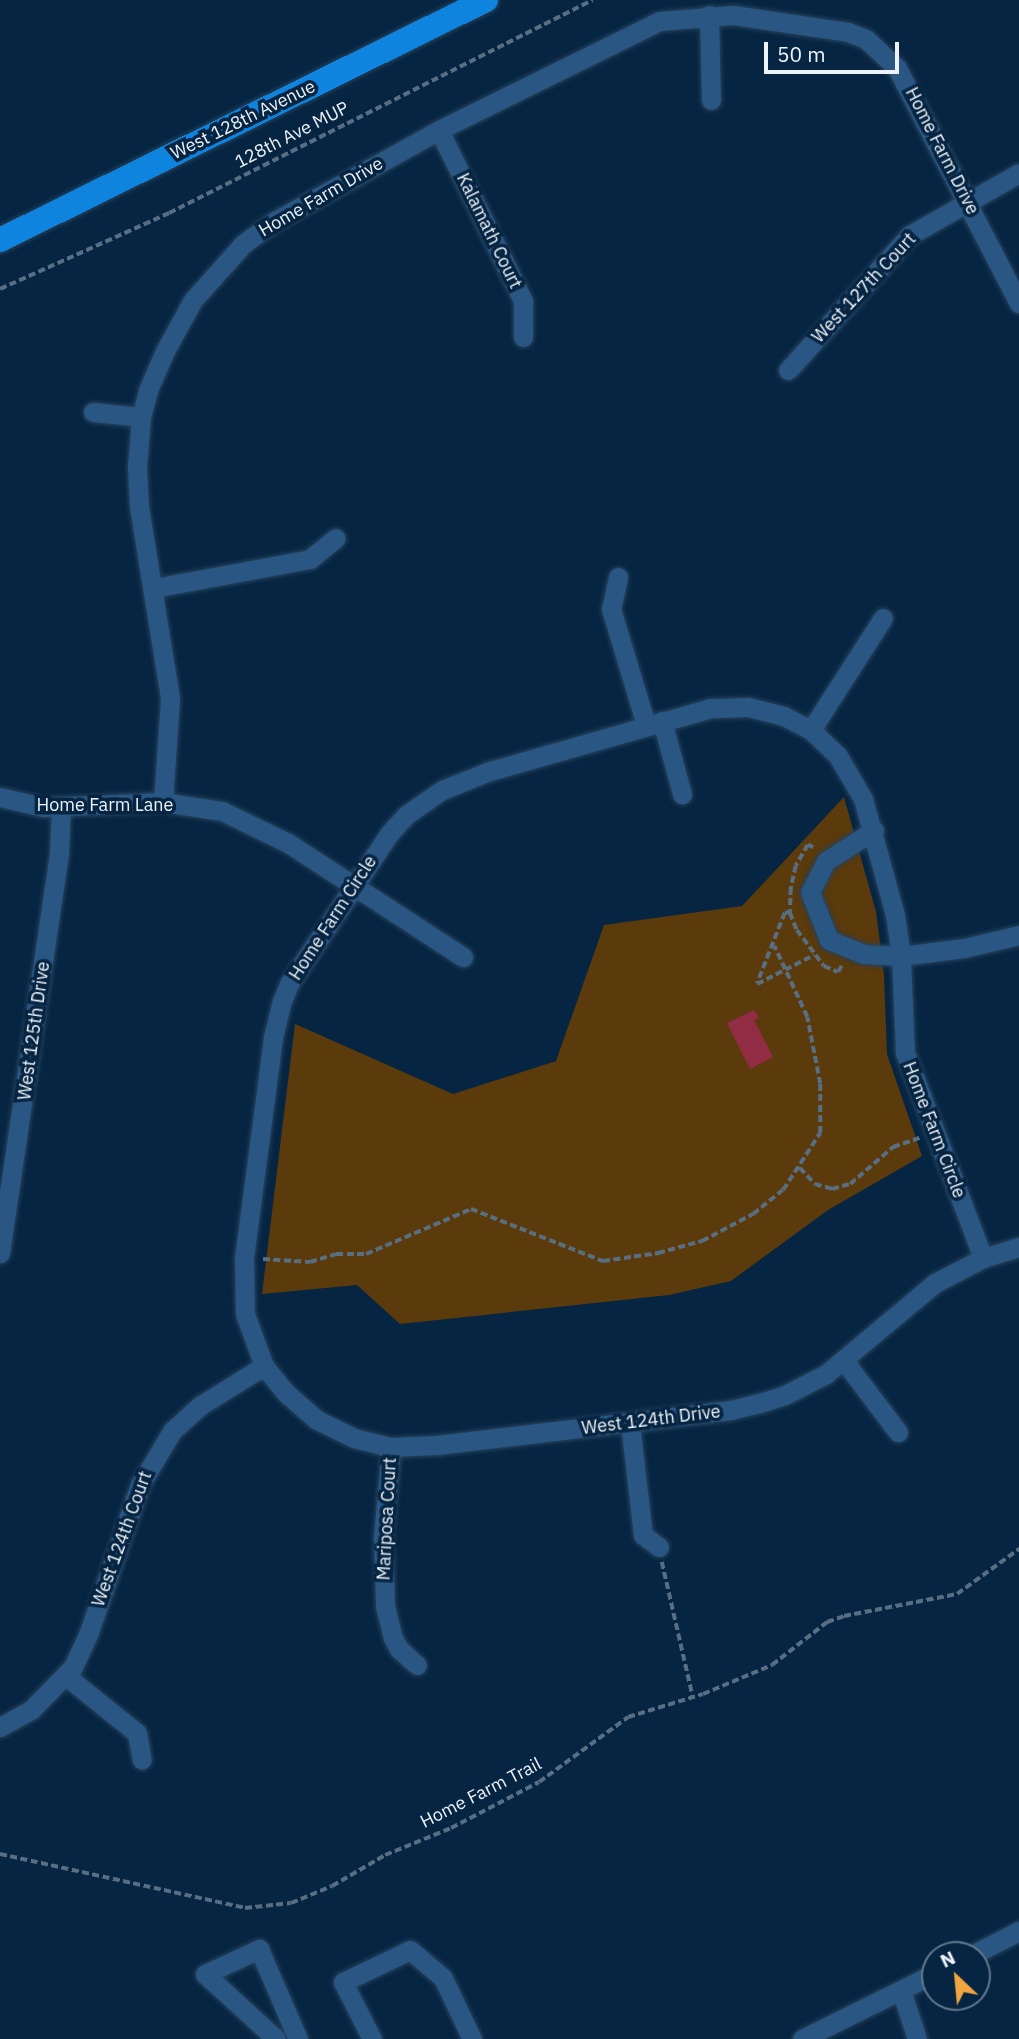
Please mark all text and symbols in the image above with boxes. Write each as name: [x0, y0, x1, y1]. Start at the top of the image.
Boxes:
scale bar: [767, 28, 902, 72]
text: 50 m: [777, 40, 826, 68]
street label: West 128th Avenue: [167, 76, 319, 164]
street label: Home Farm Drive: [901, 84, 983, 218]
street label: 128th Ave MUP: [231, 97, 353, 173]
street label: Home Farm Drive: [255, 153, 387, 241]
street label: Kalamath Court: [452, 170, 526, 292]
street label: West 127th Court: [808, 229, 920, 347]
street label: Home Farm Lane: [37, 794, 173, 816]
street label: Home Farm Circle: [285, 852, 381, 984]
street label: West 125th Drive: [14, 960, 54, 1102]
street label: Home Farm Circle: [898, 1059, 970, 1201]
street label: West 124th Drive: [580, 1401, 722, 1439]
street label: Mariposa Court: [373, 1457, 401, 1581]
street label: West 124th Court: [87, 1468, 157, 1610]
street label: Home Farm Trail: [417, 1753, 545, 1833]
north arrow: [921, 1941, 991, 2011]
text: N: [936, 1945, 959, 1973]

